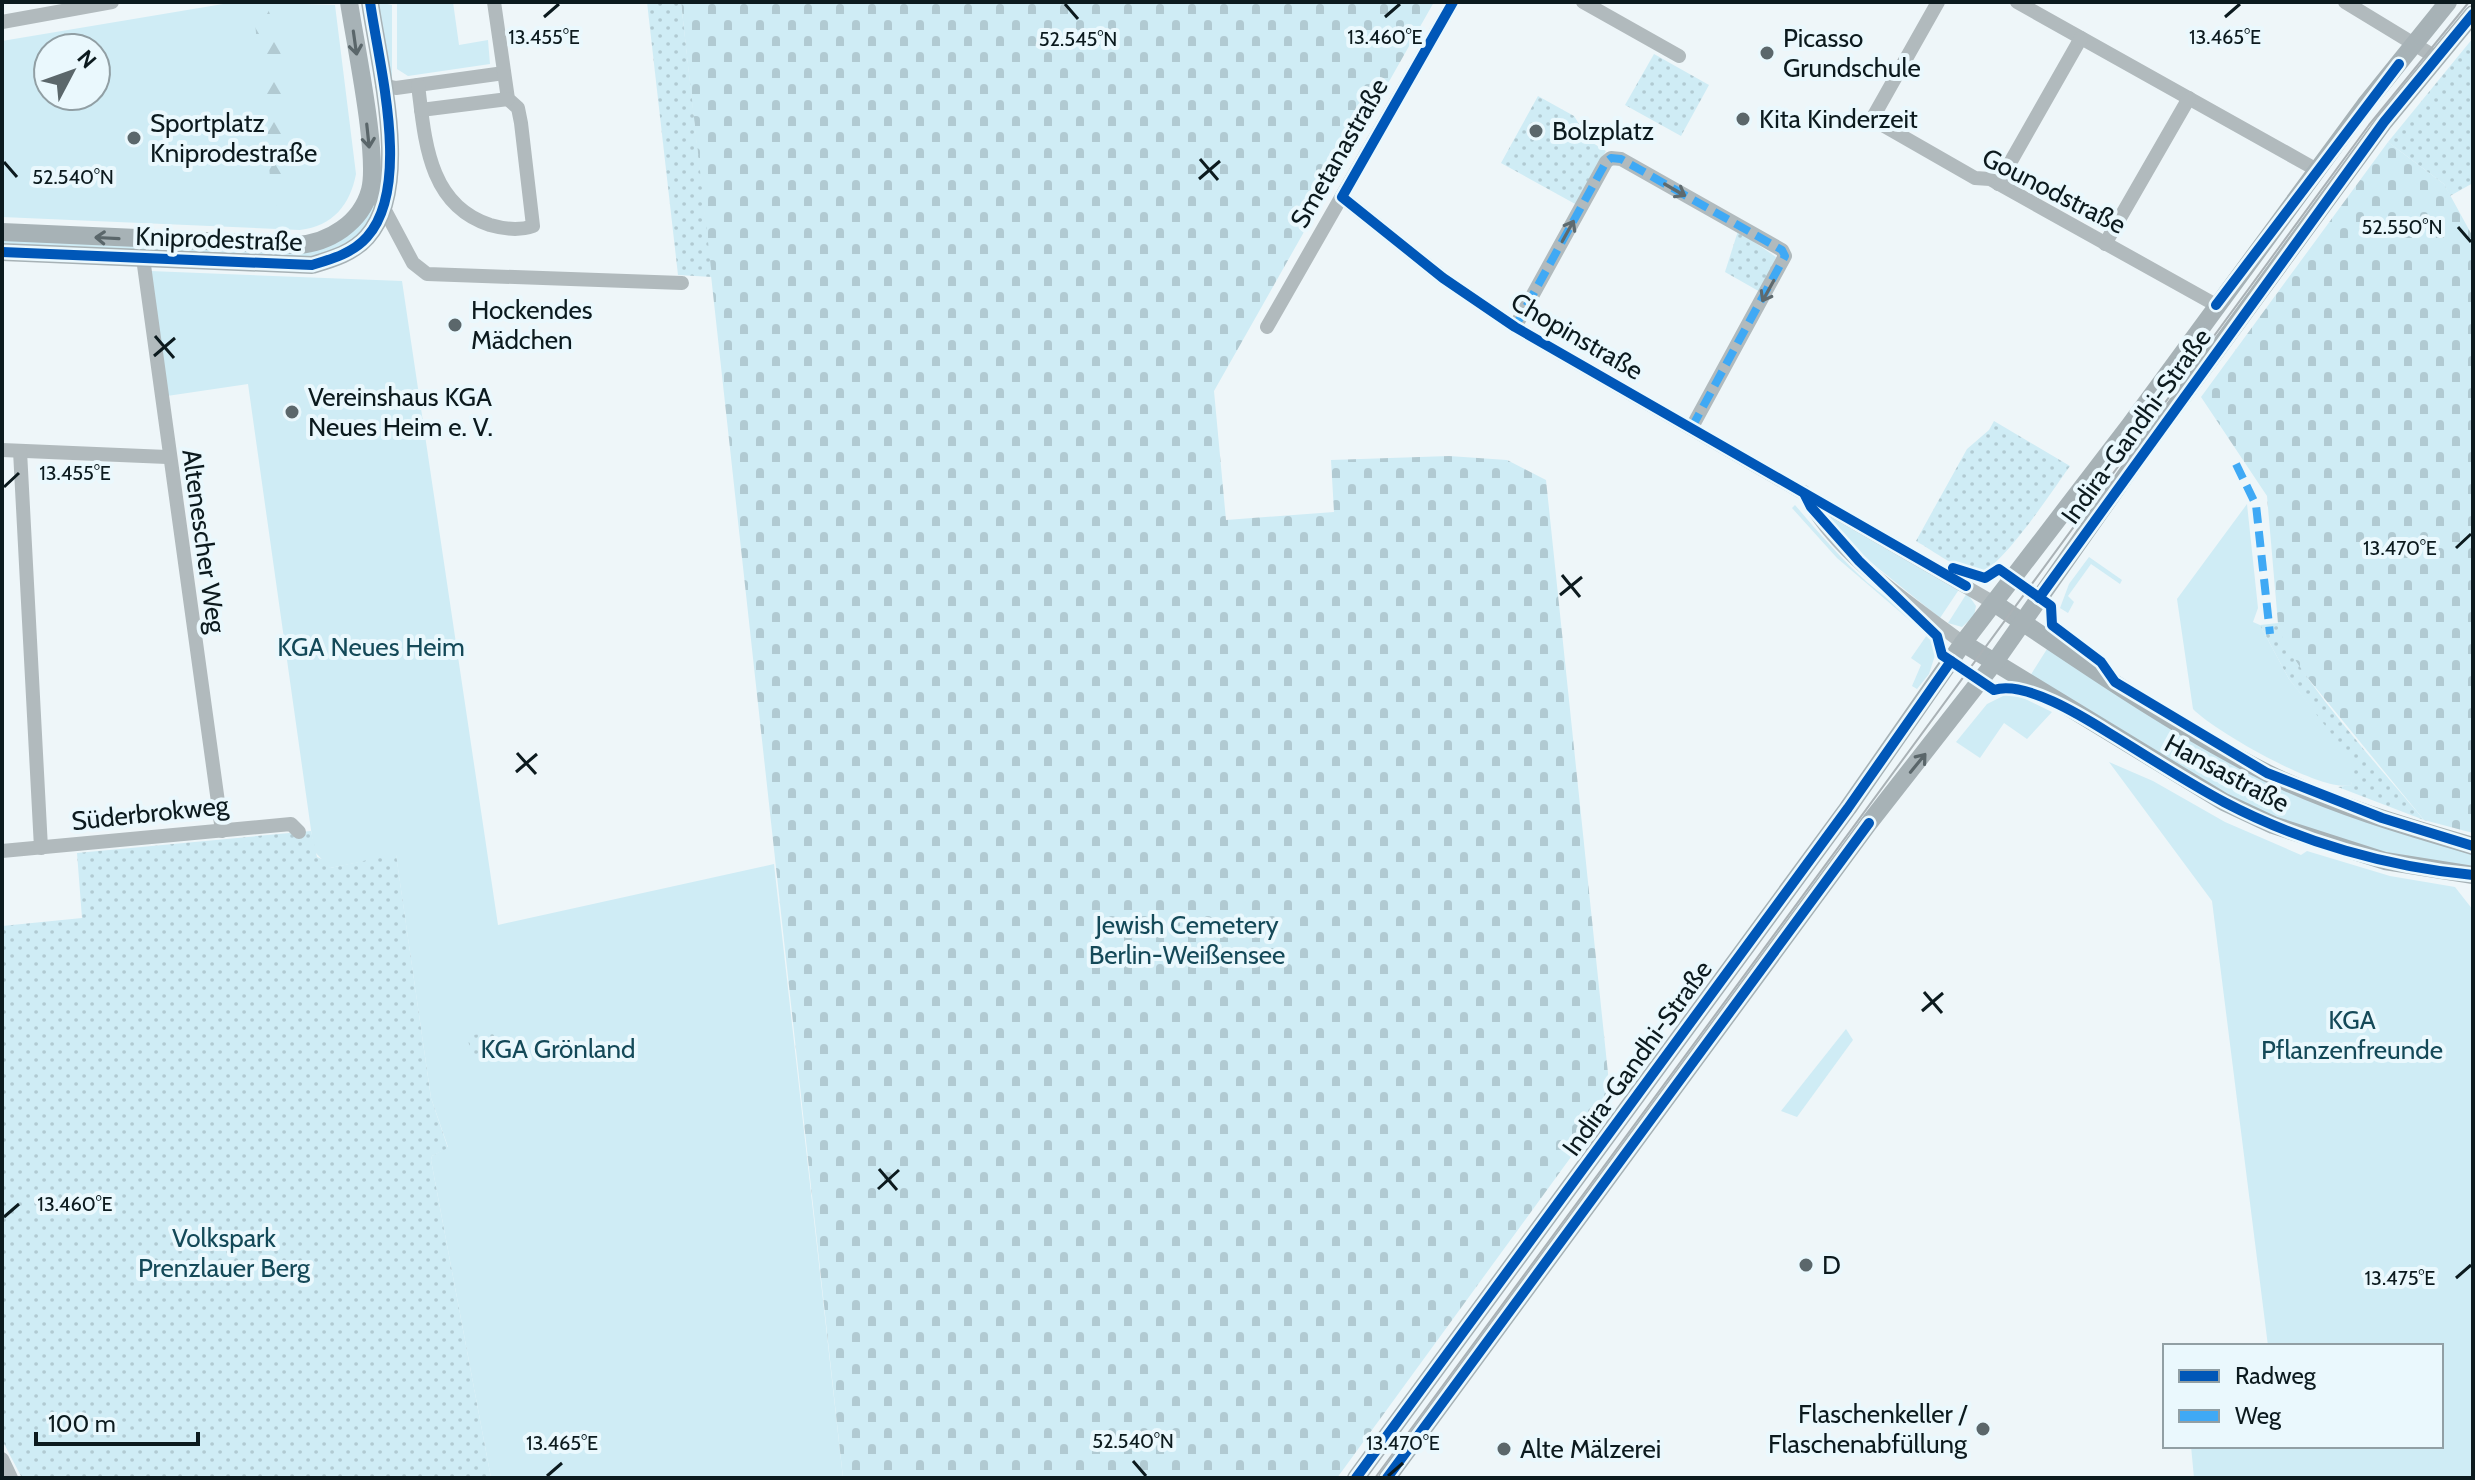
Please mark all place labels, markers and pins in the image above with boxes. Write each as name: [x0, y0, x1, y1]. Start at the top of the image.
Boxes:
place label: Picasso Grundschule: [1783, 22, 1921, 84]
marker: Picasso Grundschule: [1758, 44, 1776, 62]
place label: Kita Kinderzeit: [1759, 103, 1918, 135]
place label: Sportplatz Kniprodestraße: [150, 107, 317, 169]
marker: Kita Kinderzeit: [1734, 110, 1752, 128]
place label: Bolzplatz: [1552, 115, 1654, 147]
marker: Bolzplatz: [1527, 122, 1545, 140]
marker: Sportplatz Kniprodestraße: [125, 129, 143, 147]
place label: Hockendes Mädchen: [471, 294, 593, 356]
marker: Hockendes Mädchen: [446, 316, 464, 334]
place label: Vereinshaus KGA Neues Heim e. V.: [308, 381, 493, 443]
marker: Vereinshaus KGA Neues Heim e. V.: [283, 403, 301, 421]
place label: D: [1822, 1249, 1841, 1281]
marker: D: [1797, 1256, 1815, 1274]
place label: Flaschenkeller / Flaschenabfüllung: [1768, 1398, 1969, 1460]
marker: Flaschenkeller / Flaschenabfüllung: [1974, 1420, 1992, 1438]
place label: Alte Mälzerei: [1520, 1433, 1661, 1465]
marker: Alte Mälzerei: [1495, 1440, 1513, 1458]

